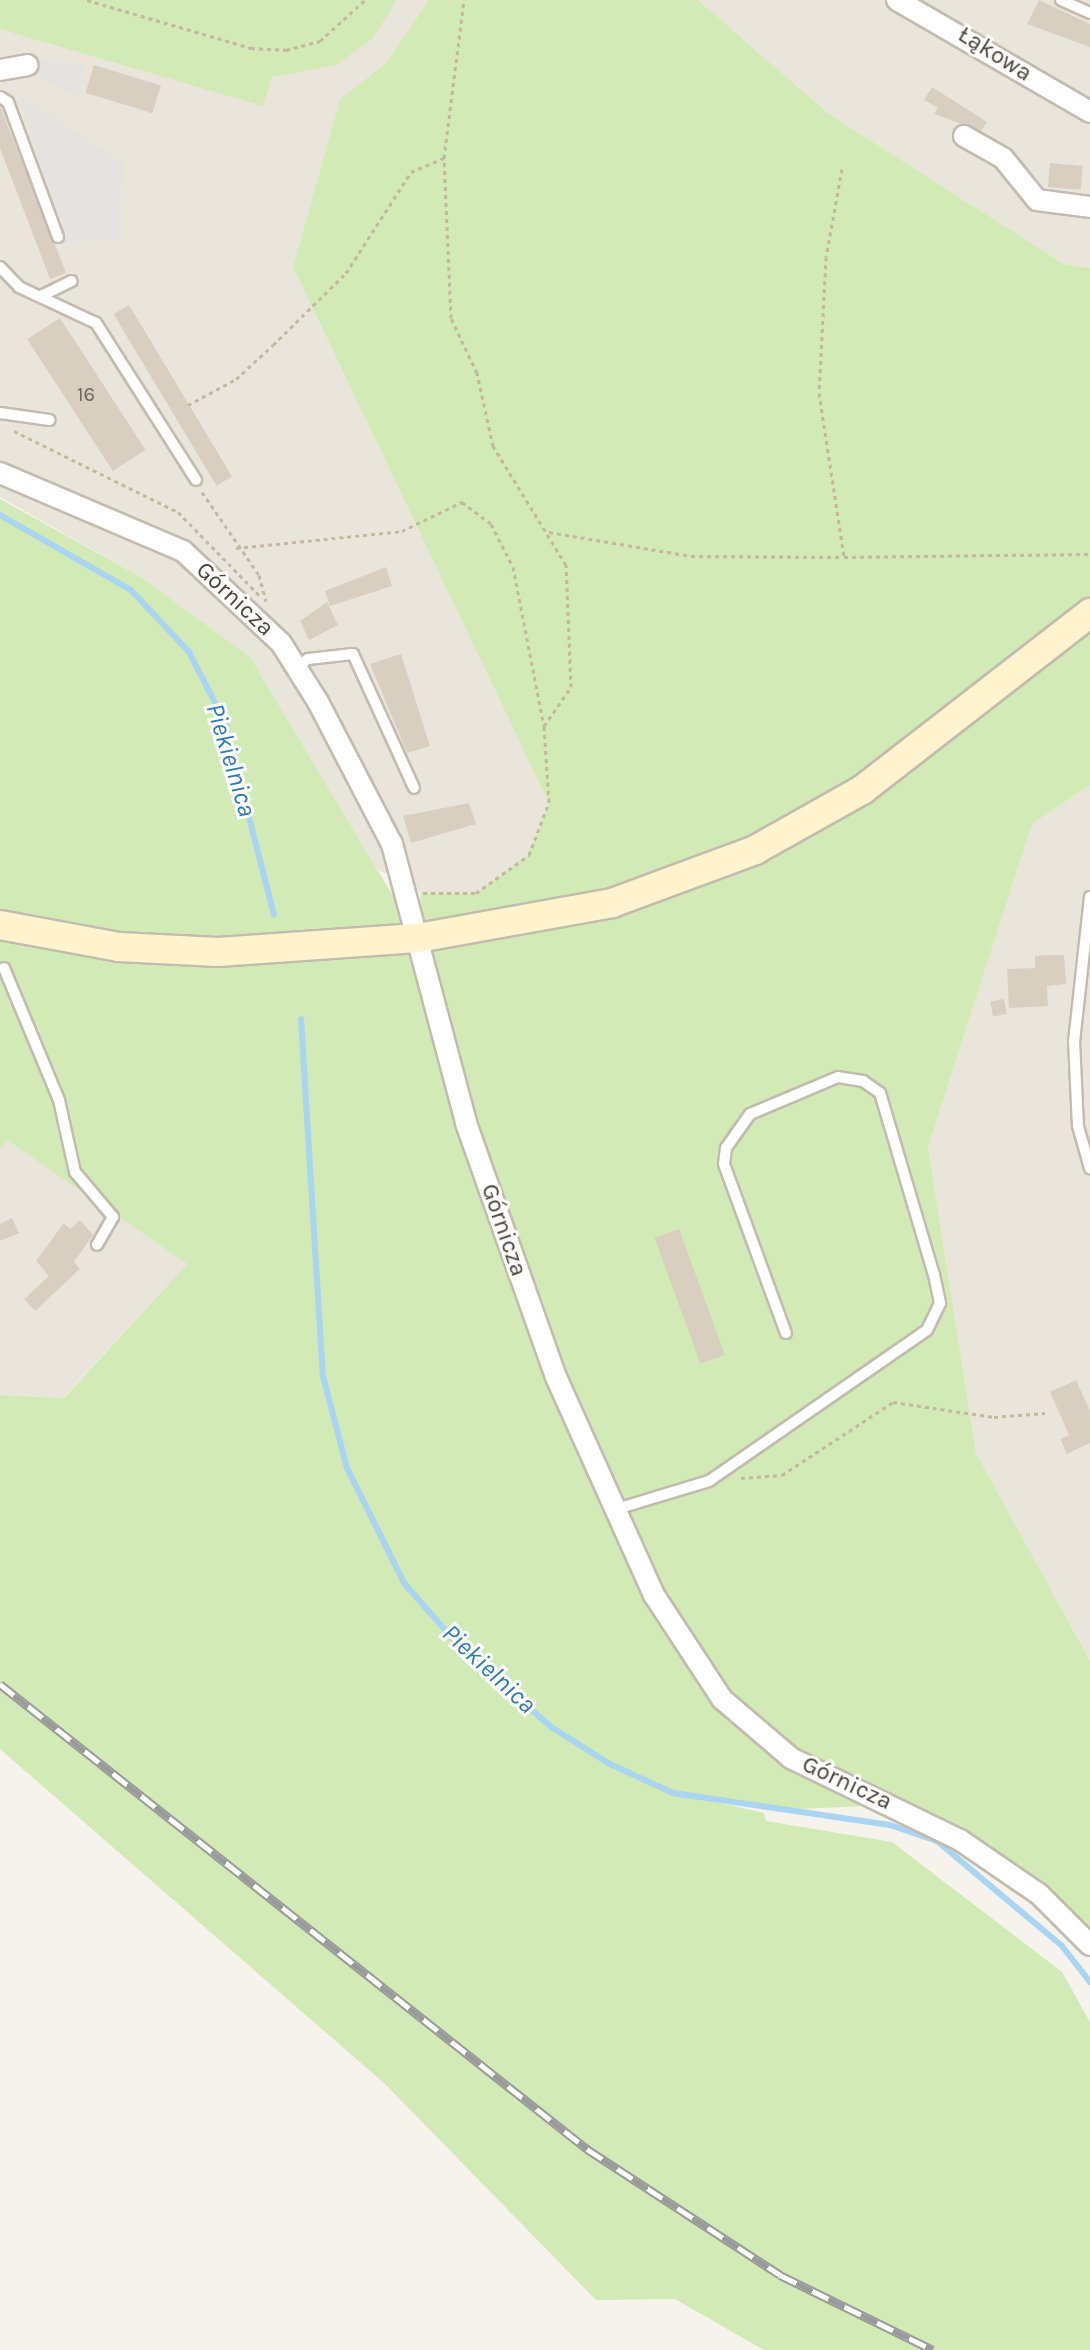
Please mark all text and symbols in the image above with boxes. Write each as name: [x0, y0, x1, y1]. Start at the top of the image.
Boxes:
street label: Łąkowa: [953, 20, 1037, 88]
house number: 16: [77, 382, 95, 406]
street label: Górnicza: [190, 556, 280, 642]
water label: Piekielnica: [199, 699, 263, 821]
street label: Górnicza: [475, 1180, 533, 1280]
water label: Piekielnica: [436, 1618, 542, 1720]
street label: Górnicza: [797, 1750, 897, 1816]

